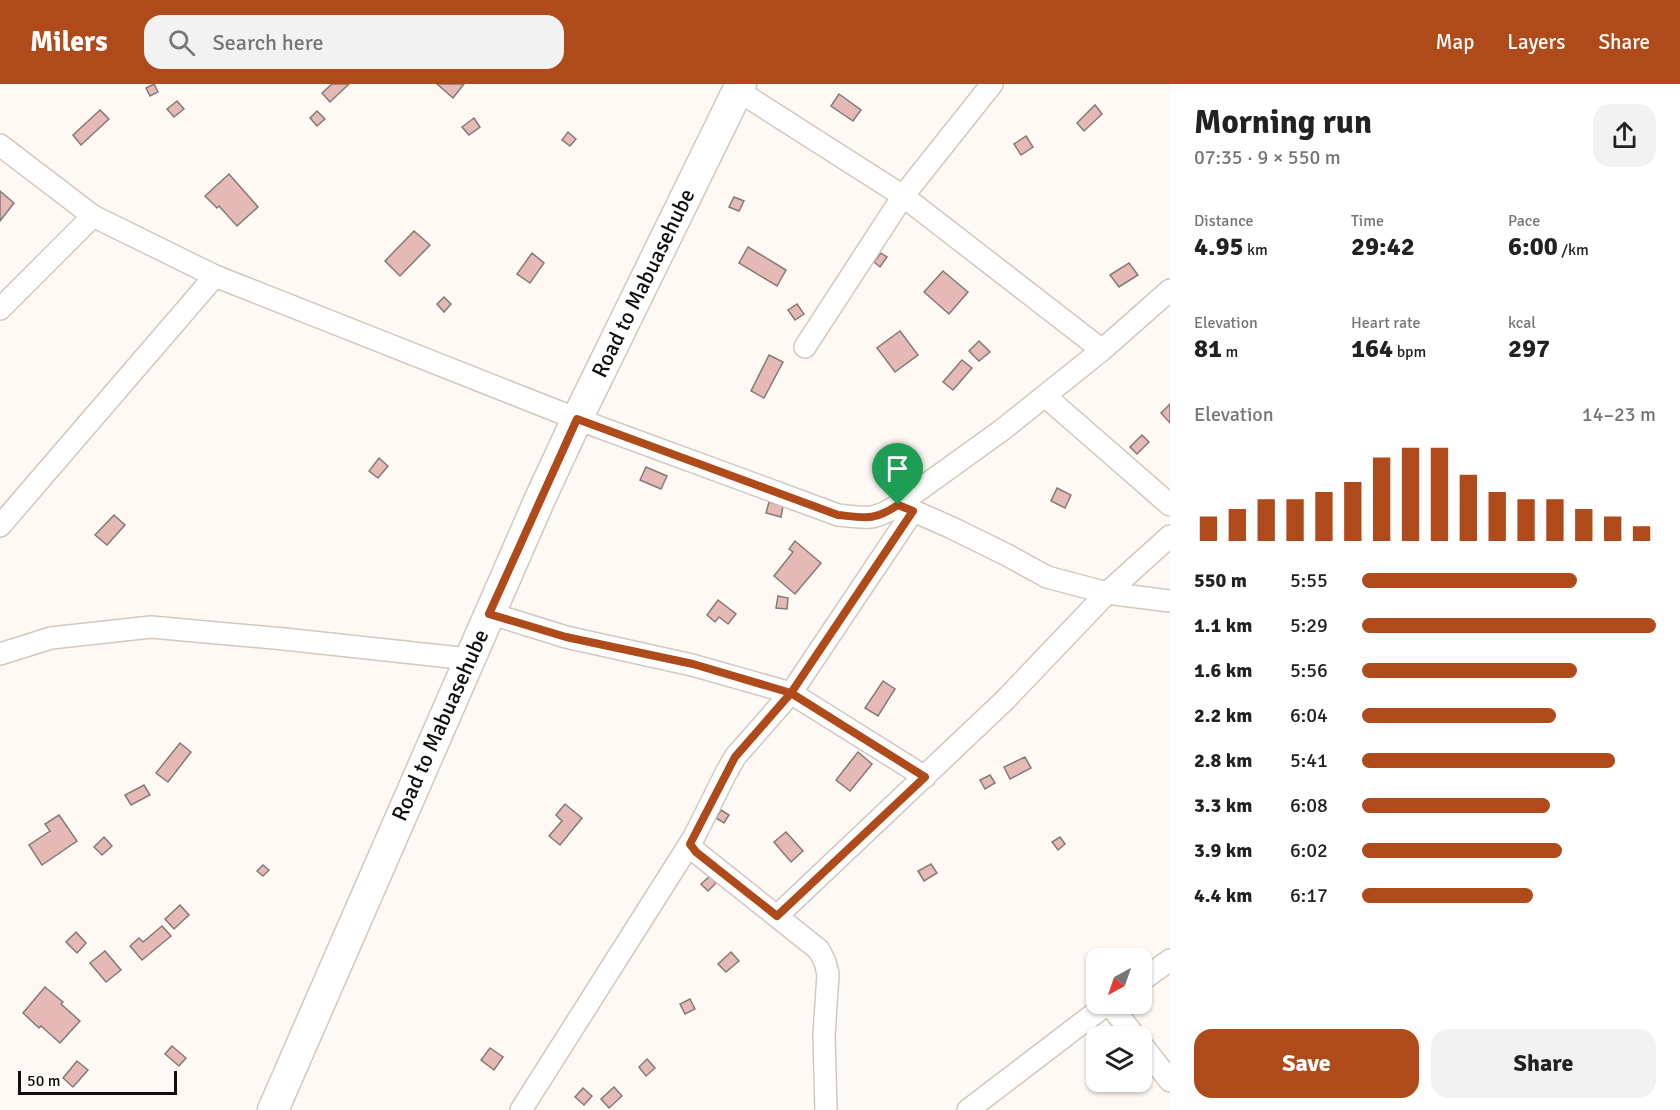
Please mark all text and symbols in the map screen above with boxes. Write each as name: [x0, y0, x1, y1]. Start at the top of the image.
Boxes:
search box: [144, 15, 564, 69]
text: Milers: [30, 25, 108, 59]
icon: search: [165, 26, 198, 59]
text: Search here: [213, 29, 324, 56]
text: Map: [1436, 29, 1474, 55]
text: Layers: [1507, 29, 1565, 55]
text: Share: [1598, 29, 1650, 55]
text: Morning run: [1194, 102, 1372, 143]
button: share: [1593, 104, 1656, 167]
text: 07:35 · 9 × 550 m: [1194, 145, 1341, 170]
street label: Road to Mabuasehube: [586, 184, 700, 382]
text: Distance: [1194, 211, 1254, 231]
text: Time: [1351, 211, 1384, 231]
text: Pace: [1508, 211, 1540, 231]
text: 4.95: [1194, 231, 1244, 263]
text: 29:42: [1351, 231, 1415, 263]
text: 6:00: [1508, 231, 1558, 263]
text: km: [1244, 240, 1268, 260]
text: /km: [1558, 240, 1589, 260]
text: Elevation: [1194, 313, 1258, 333]
text: Heart rate: [1351, 313, 1420, 333]
text: kcal: [1508, 313, 1536, 333]
text: 81: [1194, 333, 1222, 365]
text: 164: [1351, 333, 1393, 365]
text: 297: [1508, 333, 1550, 365]
text: m: [1222, 342, 1238, 362]
text: bpm: [1393, 342, 1426, 362]
text: Elevation: [1194, 402, 1274, 427]
text: 14–23 m: [1582, 402, 1656, 427]
pin: [872, 443, 923, 505]
icon: arrive: [881, 452, 914, 485]
text: 550 m: [1194, 568, 1247, 593]
text: 5:55: [1290, 568, 1328, 593]
text: 1.1 km: [1194, 613, 1252, 638]
text: 5:29: [1290, 613, 1328, 638]
street label: Road to Mabuasehube: [386, 625, 494, 825]
text: 1.6 km: [1194, 658, 1252, 683]
text: 5:56: [1290, 658, 1328, 683]
text: 2.2 km: [1194, 703, 1252, 728]
text: 6:04: [1290, 703, 1328, 728]
text: 2.8 km: [1194, 748, 1252, 773]
text: 5:41: [1290, 748, 1328, 773]
text: 3.3 km: [1194, 793, 1252, 818]
text: 6:08: [1290, 793, 1328, 818]
text: 3.9 km: [1194, 838, 1252, 863]
text: 6:02: [1290, 838, 1328, 863]
text: 4.4 km: [1194, 883, 1252, 908]
text: 6:17: [1290, 883, 1328, 908]
north arrow: [1086, 948, 1152, 1014]
map controls: [1086, 948, 1152, 1092]
button: layers: [1086, 1026, 1152, 1092]
button: Save: [1194, 1029, 1419, 1098]
button: Share: [1431, 1029, 1656, 1098]
scale bar: [18, 1068, 177, 1096]
text: 50 m: [27, 1071, 61, 1091]

